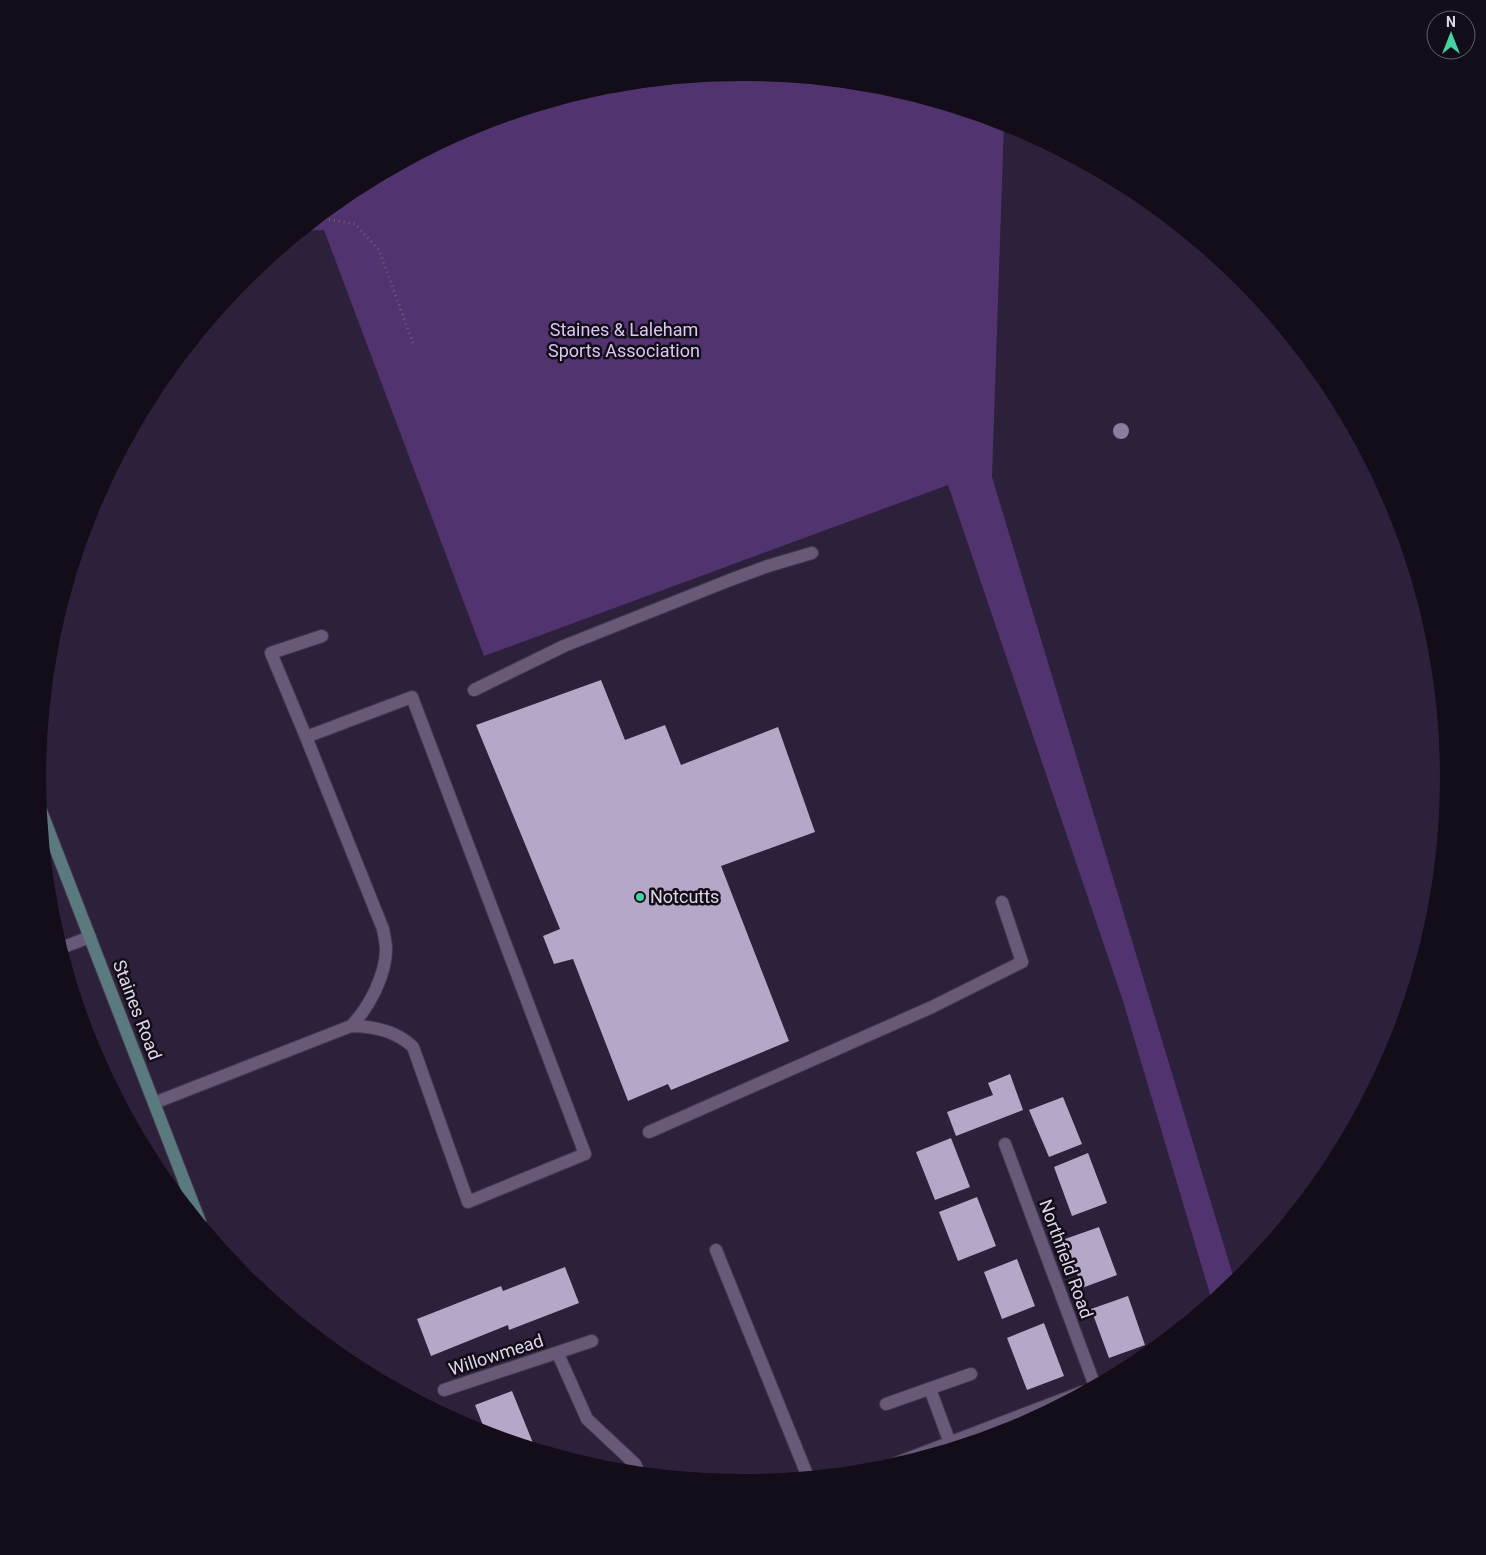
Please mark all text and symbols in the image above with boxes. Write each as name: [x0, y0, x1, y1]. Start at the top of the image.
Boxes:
north arrow: [1426, 10, 1476, 60]
text: N: [1446, 14, 1456, 30]
park label: Staines & Laleham Sports Association: [548, 319, 700, 361]
place label: Notcutts: [650, 886, 719, 907]
marker: Notcutts: [634, 891, 646, 903]
street label: Staines Road: [109, 957, 166, 1063]
street label: Northfield Road: [1035, 1196, 1098, 1321]
street label: Willowmead: [446, 1329, 546, 1380]

